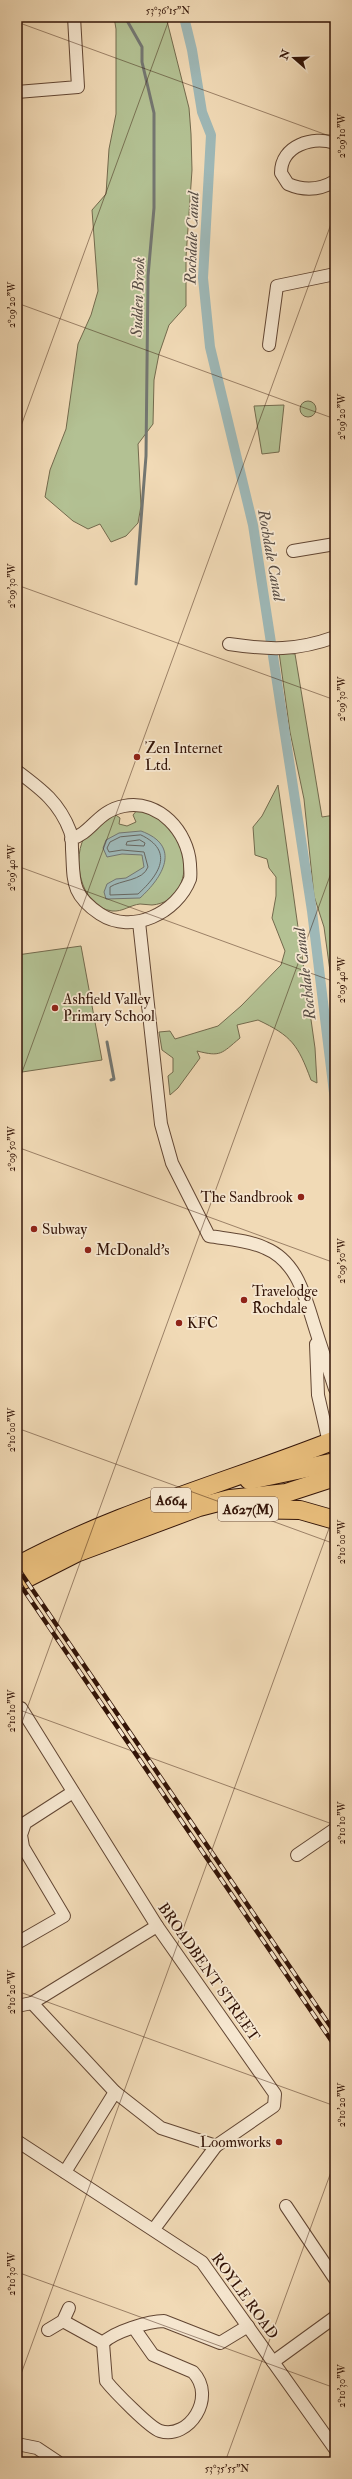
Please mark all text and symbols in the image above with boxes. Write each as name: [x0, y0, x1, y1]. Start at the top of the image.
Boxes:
text: 53°36'15"N: [146, 5, 190, 17]
north arrow: [274, 38, 314, 78]
text: N: [277, 47, 293, 63]
text: 2°09'10"W: [336, 113, 348, 158]
water label: Rochdale Canal: [180, 190, 204, 286]
water label: Sudden Brook: [127, 256, 149, 338]
text: 2°09'20"W: [6, 281, 18, 328]
text: 2°09'20"W: [336, 393, 348, 440]
water label: Rochdale Canal: [253, 507, 289, 604]
text: 2°09'30"W: [6, 563, 18, 608]
text: 2°09'30"W: [336, 676, 348, 721]
place label: Zen Internet Ltd.: [145, 739, 223, 775]
marker: Zen Internet Ltd.: [132, 752, 142, 762]
text: 2°09'40"W: [6, 844, 18, 891]
water label: Rochdale Canal: [289, 925, 321, 1022]
text: 2°09'40"W: [336, 956, 348, 1003]
place label: Ashfield Valley Primary School: [62, 990, 155, 1026]
marker: Ashfield Valley Primary School: [50, 1003, 60, 1013]
text: 2°09'50"W: [6, 1125, 18, 1172]
place label: The Sandbrook: [201, 1188, 293, 1207]
marker: The Sandbrook: [296, 1192, 306, 1202]
place label: Subway: [42, 1220, 87, 1239]
marker: Subway: [29, 1224, 39, 1234]
text: 2°09'50"W: [336, 1237, 348, 1284]
place label: McDonald's: [96, 1241, 169, 1260]
marker: McDonald's: [83, 1245, 93, 1255]
place label: Travelodge Rochdale: [252, 1282, 318, 1318]
marker: Travelodge Rochdale: [239, 1295, 249, 1305]
place label: KFC: [187, 1314, 218, 1333]
marker: KFC: [174, 1318, 184, 1328]
text: 2°10'00"W: [6, 1407, 18, 1452]
road number: A664: [151, 1488, 191, 1512]
road number: A627(M): [218, 1497, 278, 1521]
text: 2°10'00"W: [336, 1519, 348, 1564]
text: 2°10'10"W: [6, 1689, 18, 1732]
text: 2°10'10"W: [336, 1801, 348, 1844]
street label: BROADBENT STREET: [153, 1899, 264, 2045]
text: 2°10'20"W: [6, 1969, 18, 2014]
text: 2°10'20"W: [336, 2082, 348, 2127]
place label: Loomworks: [200, 2133, 271, 2152]
marker: Loomworks: [274, 2137, 284, 2147]
street label: ROYLE ROAD: [207, 2250, 282, 2343]
text: 2°10'30"W: [6, 2252, 18, 2296]
text: 2°10'30"W: [336, 2364, 348, 2408]
text: 53°35'55"N: [205, 2463, 249, 2475]

